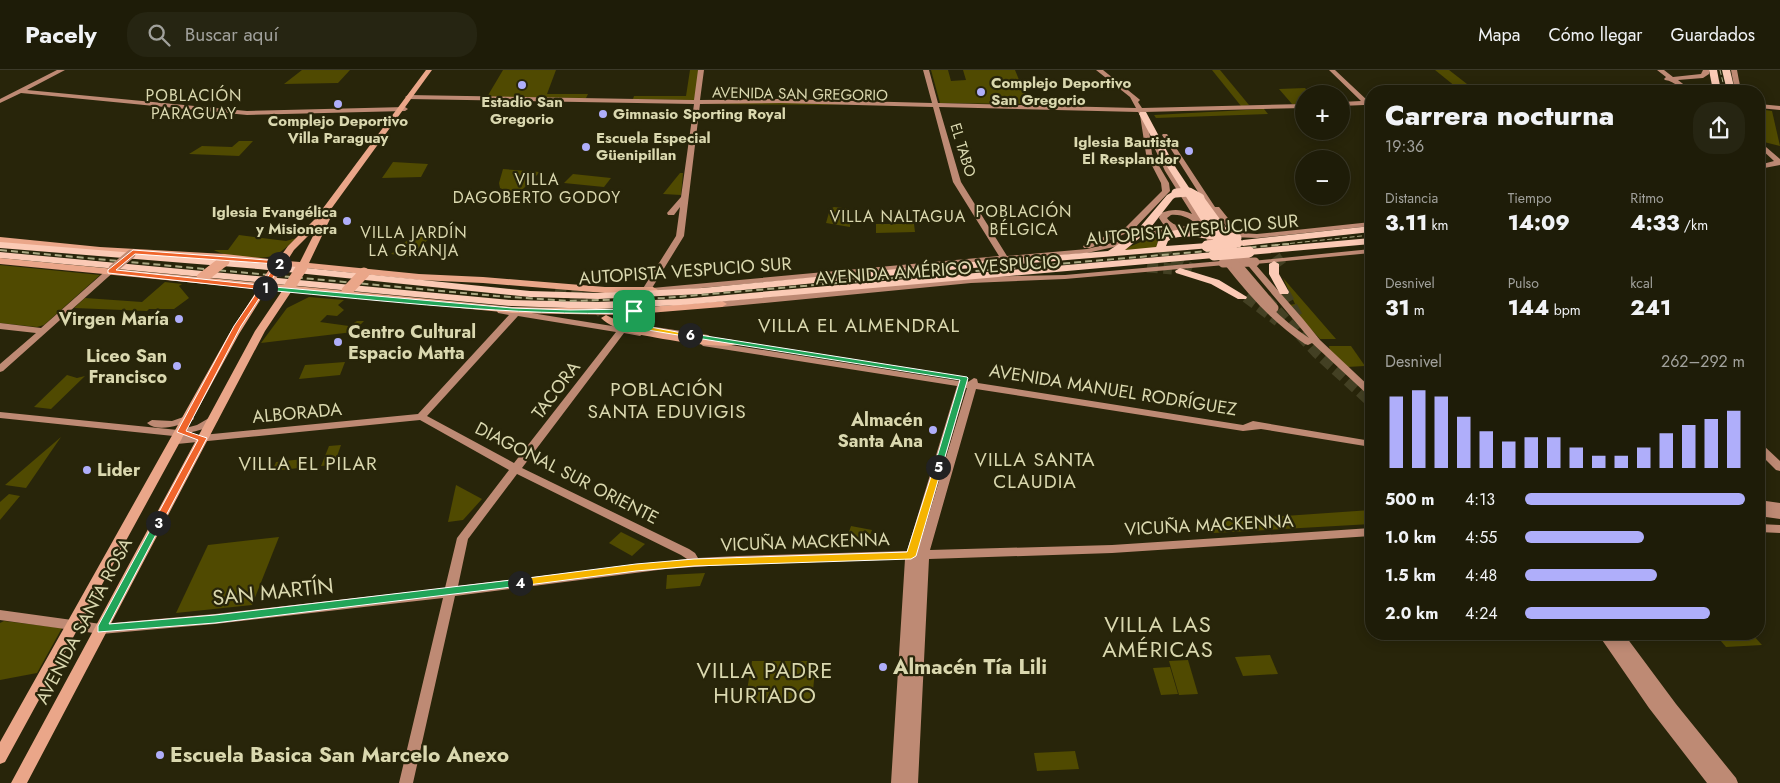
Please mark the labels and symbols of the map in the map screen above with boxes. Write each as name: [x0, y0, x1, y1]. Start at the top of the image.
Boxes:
place label: Complejo Deportivo San Gregorio: [991, 72, 1131, 111]
marker: Estadio San Gregorio: [516, 79, 528, 91]
street label: AVENIDA SAN GREGORIO: [712, 81, 888, 107]
district label: POBLACIÓN PARAGUAY: [145, 84, 243, 125]
marker: Complejo Deportivo San Gregorio: [975, 86, 987, 98]
place label: Estadio San Gregorio: [481, 91, 563, 130]
marker: Complejo Deportivo Villa Paraguay: [332, 98, 344, 110]
place label: Gimnasio Sporting Royal: [613, 103, 786, 125]
marker: Gimnasio Sporting Royal: [597, 108, 609, 120]
place label: Complejo Deportivo Villa Paraguay: [268, 110, 408, 149]
street label: EL TABO: [944, 120, 982, 180]
place label: Escuela Especial Güenipillan: [596, 127, 711, 166]
place label: Iglesia Bautista El Resplandor: [1074, 131, 1180, 170]
marker: Escuela Especial Güenipillan: [580, 141, 592, 153]
marker: Iglesia Bautista El Resplandor: [1183, 145, 1195, 157]
district label: VILLA DAGOBERTO GODOY: [453, 168, 621, 209]
district label: POBLACIÓN BÉLGICA: [975, 200, 1073, 241]
place label: Iglesia Evangélica y Misionera: [212, 201, 337, 240]
district label: VILLA NALTAGUA: [830, 205, 966, 228]
street label: AUTOPISTA VESPUCIO SUR: [1085, 208, 1299, 252]
marker: Iglesia Evangélica y Misionera: [341, 215, 353, 227]
district label: VILLA JARDÍN LA GRANJA: [360, 221, 468, 262]
street label: AVENIDA AMÉRICO VESPUCIO: [815, 248, 1061, 292]
street label: AUTOPISTA VESPUCIO SUR: [578, 251, 792, 291]
pin: 2: [266, 252, 292, 276]
pin: 1: [252, 276, 278, 300]
pin: [613, 290, 655, 332]
place label: Virgen María: [58, 306, 169, 332]
district label: VILLA EL ALMENDRAL: [758, 312, 960, 339]
marker: Virgen María: [173, 313, 185, 325]
place label: Centro Cultural Espacio Matta: [348, 319, 476, 366]
pin: 6: [678, 322, 702, 348]
marker: Centro Cultural Espacio Matta: [332, 336, 344, 348]
place label: Liceo San Francisco: [86, 343, 167, 390]
street label: TACORA: [526, 356, 586, 424]
street label: AVENIDA MANUEL RODRÍGUEZ: [987, 358, 1239, 422]
marker: Liceo San Francisco: [171, 360, 183, 372]
district label: POBLACIÓN SANTA EDUVIGIS: [587, 376, 747, 425]
street label: ALBORADA: [251, 396, 343, 430]
place label: Almacén Santa Ana: [838, 407, 923, 454]
street label: DIAGONAL SUR ORIENTE: [471, 415, 663, 531]
marker: Almacén Santa Ana: [927, 424, 939, 436]
district label: VILLA SANTA CLAUDIA: [974, 446, 1096, 495]
district label: VILLA EL PILAR: [238, 450, 378, 477]
pin: 5: [926, 454, 950, 480]
place label: Lider: [97, 457, 141, 483]
marker: Lider: [81, 464, 93, 476]
street label: VICUÑA MACKENNA: [1124, 508, 1294, 542]
pin: 3: [146, 510, 170, 536]
street label: VICUÑA MACKENNA: [720, 526, 890, 558]
street label: AVENIDA SANTA ROSA: [29, 533, 139, 709]
pin: 4: [508, 570, 532, 596]
street label: SAN MARTÍN: [211, 571, 335, 613]
district label: VILLA LAS AMÉRICAS: [1102, 608, 1214, 665]
place label: Almacén Tía Lili: [892, 652, 1047, 682]
district label: VILLA PADRE HURTADO: [697, 654, 833, 711]
marker: Almacén Tía Lili: [877, 661, 889, 673]
place label: Escuela Basica San Marcelo Anexo: [170, 740, 509, 770]
marker: Escuela Basica San Marcelo Anexo: [154, 749, 166, 761]

